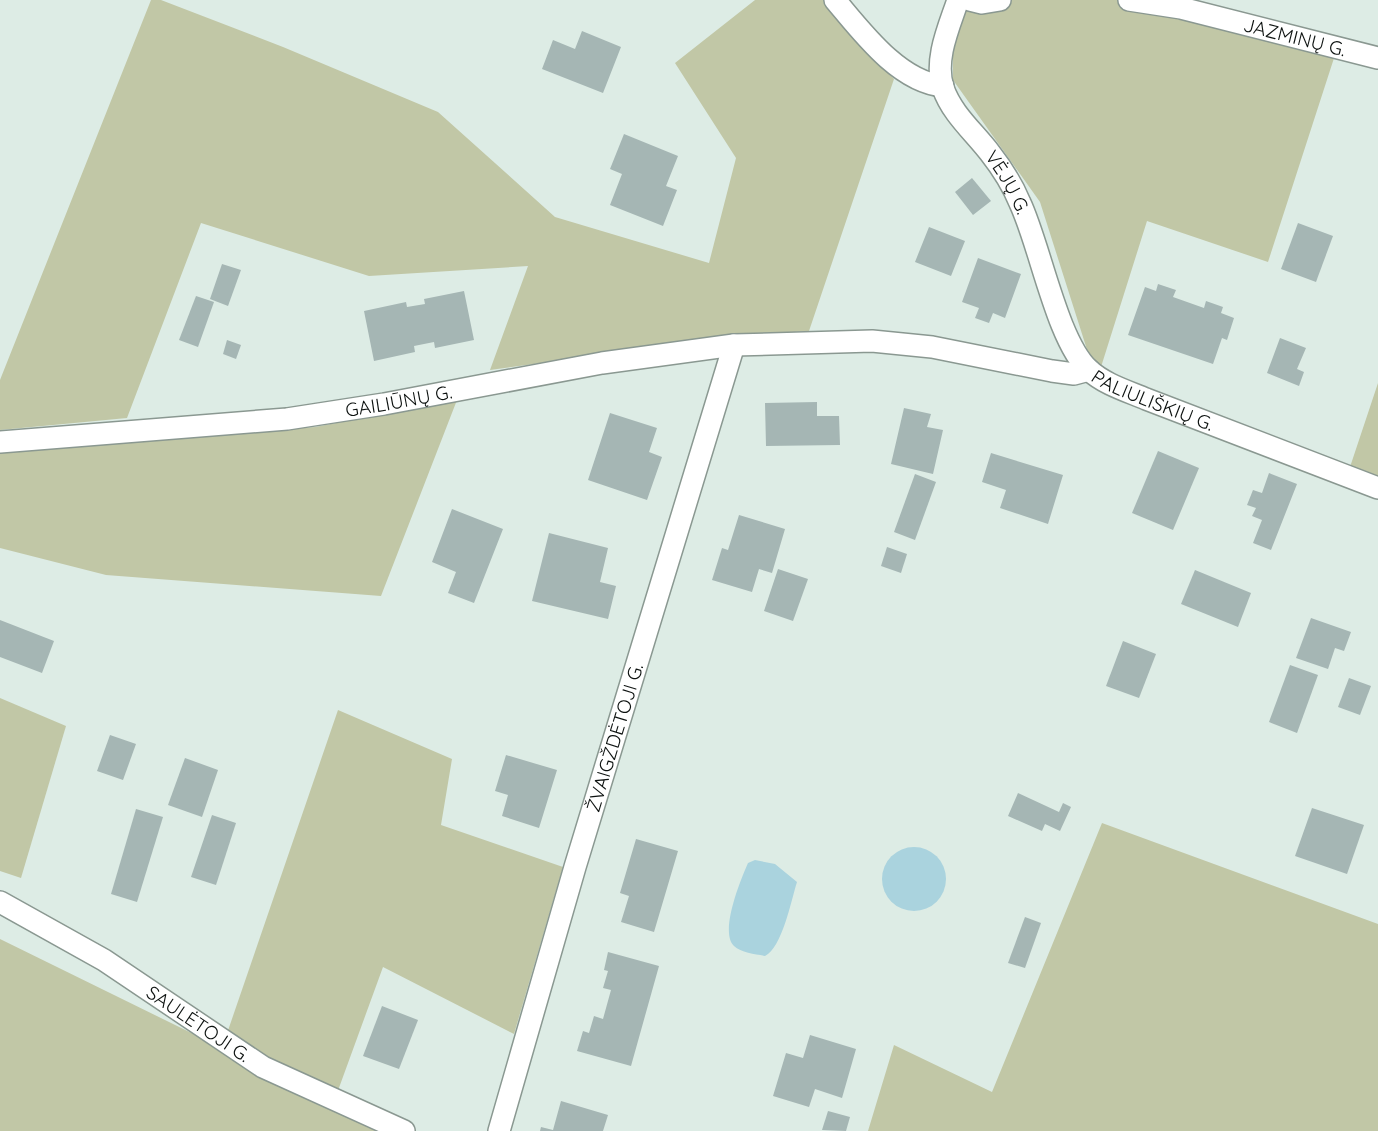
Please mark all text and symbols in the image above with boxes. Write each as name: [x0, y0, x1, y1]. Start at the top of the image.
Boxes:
street label: JAZMINŲ G.: [1241, 12, 1349, 61]
street label: VĖJŲ G.: [980, 145, 1035, 218]
street label: PALIULIŠKIŲ G.: [1087, 364, 1217, 436]
street label: GAILIŪNŲ G.: [344, 379, 454, 422]
street label: ŽVAIGŽDĖTOJI G.: [580, 660, 648, 815]
street label: SAULĖTOJI G.: [142, 980, 255, 1067]

